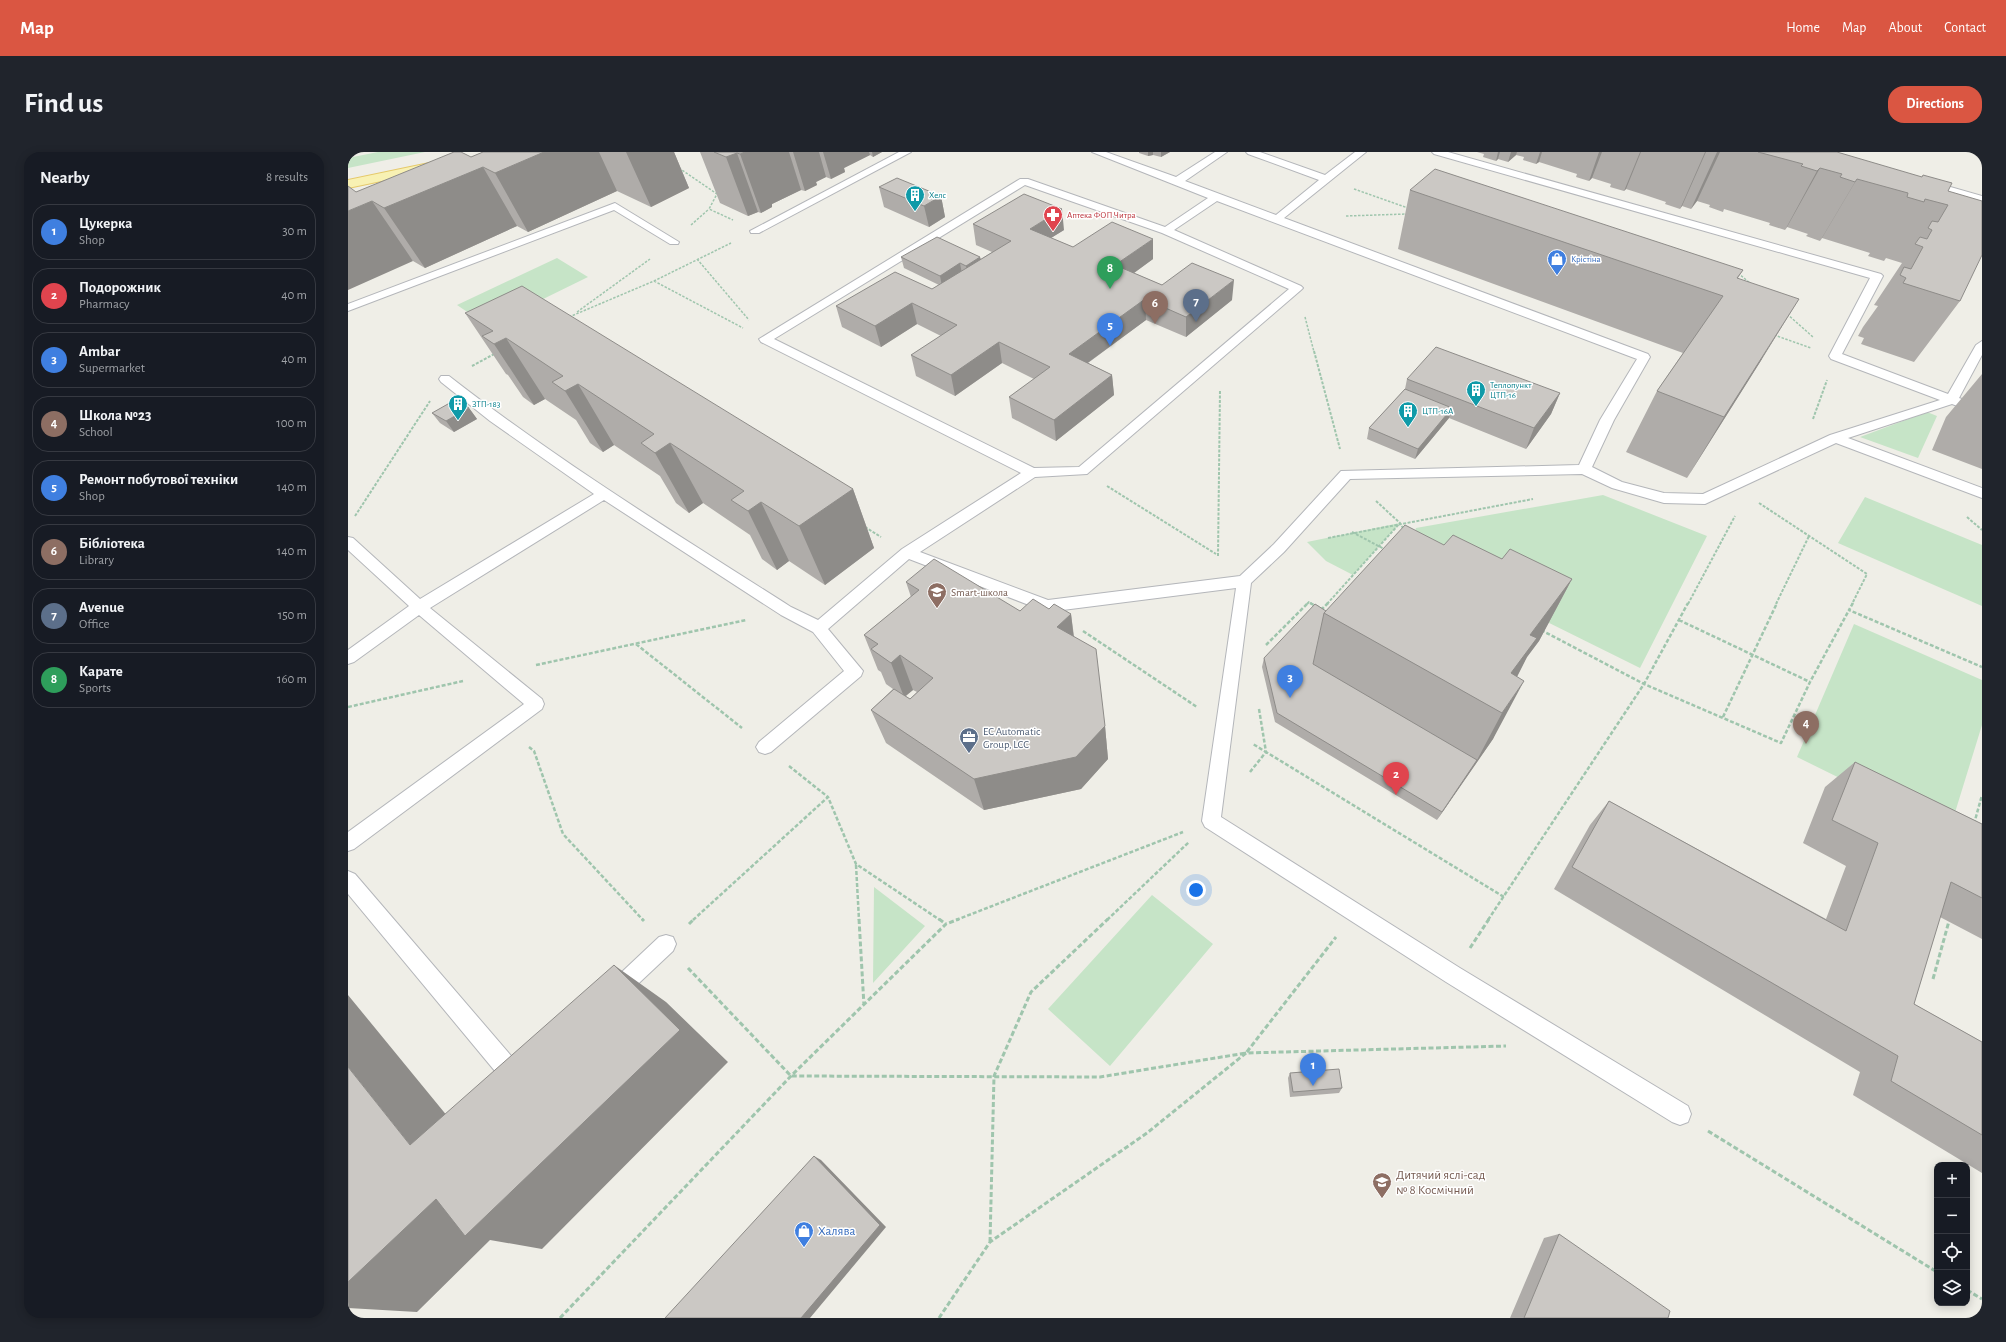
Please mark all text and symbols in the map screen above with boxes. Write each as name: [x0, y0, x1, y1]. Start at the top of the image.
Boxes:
text: Map: [20, 19, 54, 38]
text: Home: [1786, 21, 1820, 35]
text: Map: [1842, 21, 1866, 35]
text: About: [1888, 21, 1922, 35]
text: Contact: [1944, 21, 1986, 35]
button: Directions: [1888, 86, 1982, 123]
text: Find us: [24, 90, 103, 118]
text: Nearby: [40, 169, 90, 186]
text: 8 results: [266, 171, 308, 184]
building icon: Хелс: [904, 184, 926, 212]
place label: Хелс: [929, 191, 946, 200]
pharmacy icon: Аптека ФОП Читра: [1042, 204, 1064, 232]
place label: Аптека ФОП Читра: [1067, 211, 1136, 220]
text: Цукерка: [79, 216, 132, 231]
text: 1: [52, 225, 56, 238]
text: 30 m: [282, 225, 307, 238]
text: Shop: [79, 234, 105, 247]
shop icon: Крістіна: [1546, 248, 1568, 276]
place label: Крістіна: [1571, 255, 1601, 264]
pin: 8: [1097, 256, 1123, 289]
text: Подорожник: [79, 280, 161, 295]
text: 2: [51, 289, 57, 302]
text: 40 m: [281, 289, 307, 302]
pin: 7: [1183, 289, 1209, 322]
pin: 6: [1142, 291, 1168, 324]
text: Pharmacy: [79, 298, 130, 311]
pin: 5: [1097, 313, 1123, 346]
text: Ambar: [79, 344, 120, 359]
text: 3: [51, 353, 57, 366]
text: 40 m: [281, 353, 307, 366]
text: Supermarket: [79, 362, 145, 375]
building icon: Теплопункт ЦТП-16: [1465, 379, 1487, 407]
place label: Теплопункт ЦТП-16: [1490, 381, 1532, 400]
building icon: ЗТП-183: [447, 393, 469, 421]
place label: ЗТП-183: [472, 400, 501, 409]
building icon: ЦТП-16А: [1397, 400, 1419, 428]
place label: ЦТП-16А: [1422, 407, 1454, 416]
text: Школа №23: [79, 408, 152, 423]
text: 4: [51, 417, 57, 430]
text: 100 m: [276, 417, 307, 430]
text: School: [79, 426, 113, 439]
text: Ремонт побутової техніки: [79, 472, 238, 487]
text: 5: [51, 481, 57, 494]
text: 140 m: [277, 481, 307, 494]
text: Shop: [79, 490, 105, 503]
text: Бібліотека: [79, 536, 145, 551]
text: 6: [51, 545, 57, 558]
text: 140 m: [277, 545, 307, 558]
text: Library: [79, 554, 114, 567]
school or university icon: Smart-школа: [926, 581, 948, 609]
place label: Smart-школа: [951, 587, 1008, 598]
text: Avenue: [79, 600, 124, 615]
text: 7: [51, 609, 57, 622]
text: 150 m: [278, 609, 307, 622]
text: Office: [79, 618, 109, 631]
text: Карате: [79, 664, 123, 679]
pin: 3: [1277, 665, 1303, 698]
text: 8: [51, 673, 57, 686]
text: 160 m: [277, 673, 307, 686]
text: Sports: [79, 682, 111, 695]
pin: 4: [1793, 711, 1819, 744]
office icon: EC Automatic Group, LCC: [958, 726, 980, 754]
place label: EC Automatic Group, LCC: [983, 726, 1041, 750]
pin: 2: [1383, 762, 1409, 795]
your location: [1186, 880, 1206, 900]
pin: 1: [1300, 1053, 1326, 1086]
map controls: [1934, 1162, 1970, 1306]
button: +: [1934, 1162, 1970, 1198]
place label: Дитячий яслі-сад № 8 Космічний: [1396, 1169, 1486, 1197]
school or university icon: Дитячий яслі-сад № 8 Космічний: [1371, 1171, 1393, 1199]
button: −: [1934, 1198, 1970, 1234]
shop icon: Халява: [793, 1220, 815, 1248]
place label: Халява: [818, 1225, 855, 1238]
button: locate: [1934, 1234, 1970, 1270]
button: layers: [1934, 1270, 1970, 1306]

